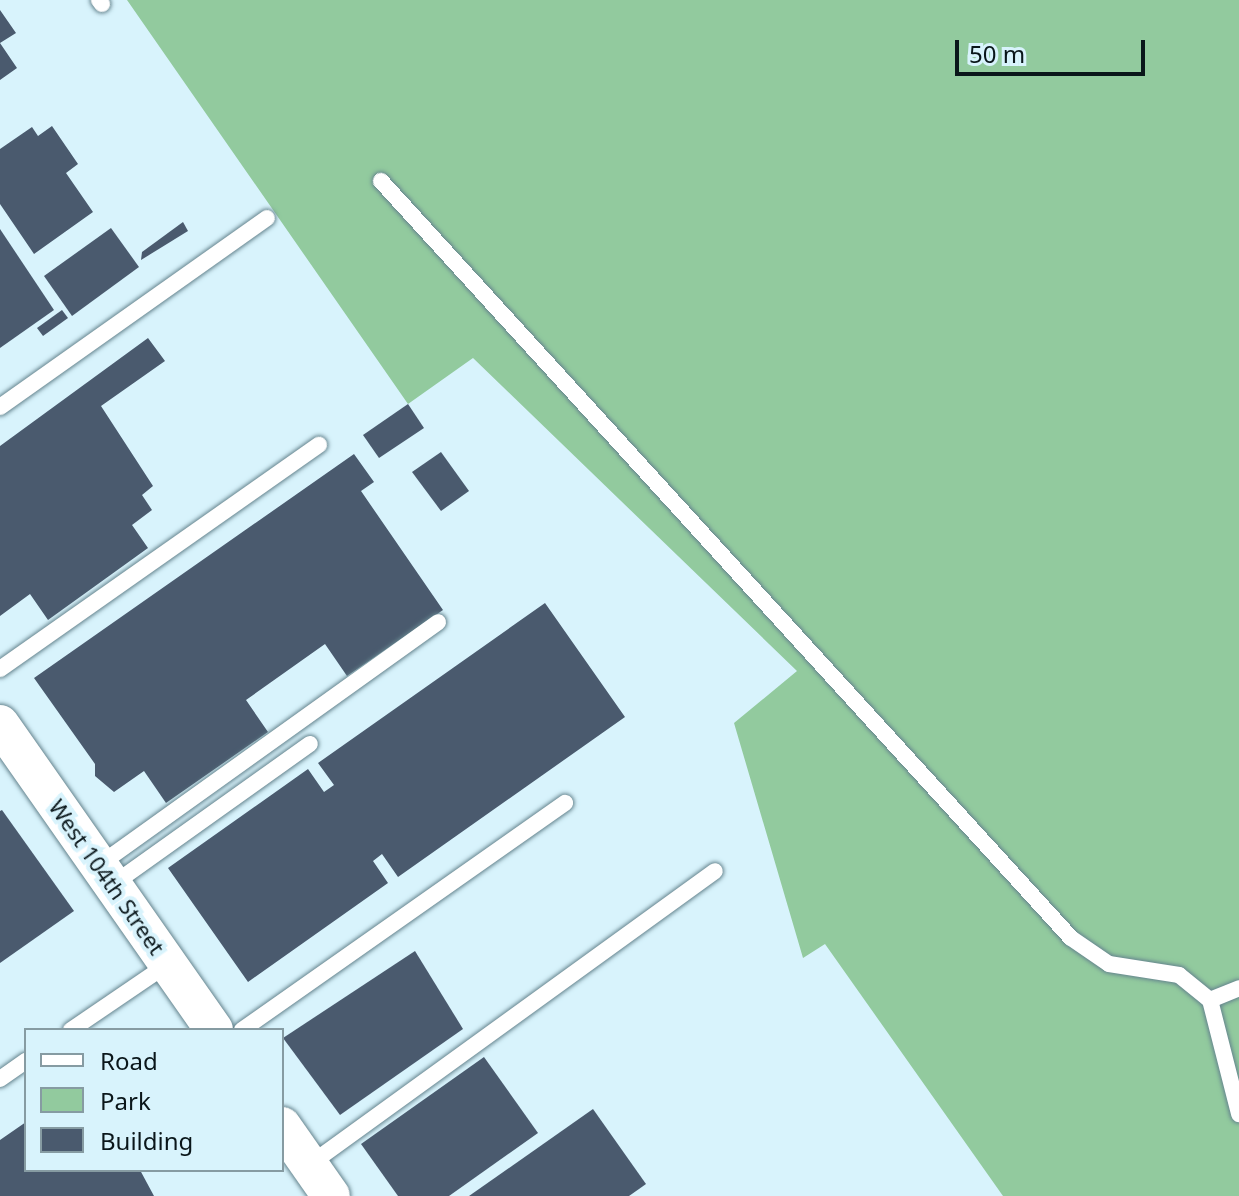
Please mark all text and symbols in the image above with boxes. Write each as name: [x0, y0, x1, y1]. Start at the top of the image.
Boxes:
scale bar: [959, 24, 1149, 74]
text: 50 m: [969, 37, 1025, 70]
street label: West 104th Street: [44, 794, 170, 960]
legend: [24, 1028, 284, 1172]
text: Road: [100, 1044, 158, 1077]
text: Park: [100, 1084, 151, 1117]
text: Building: [100, 1124, 193, 1157]

